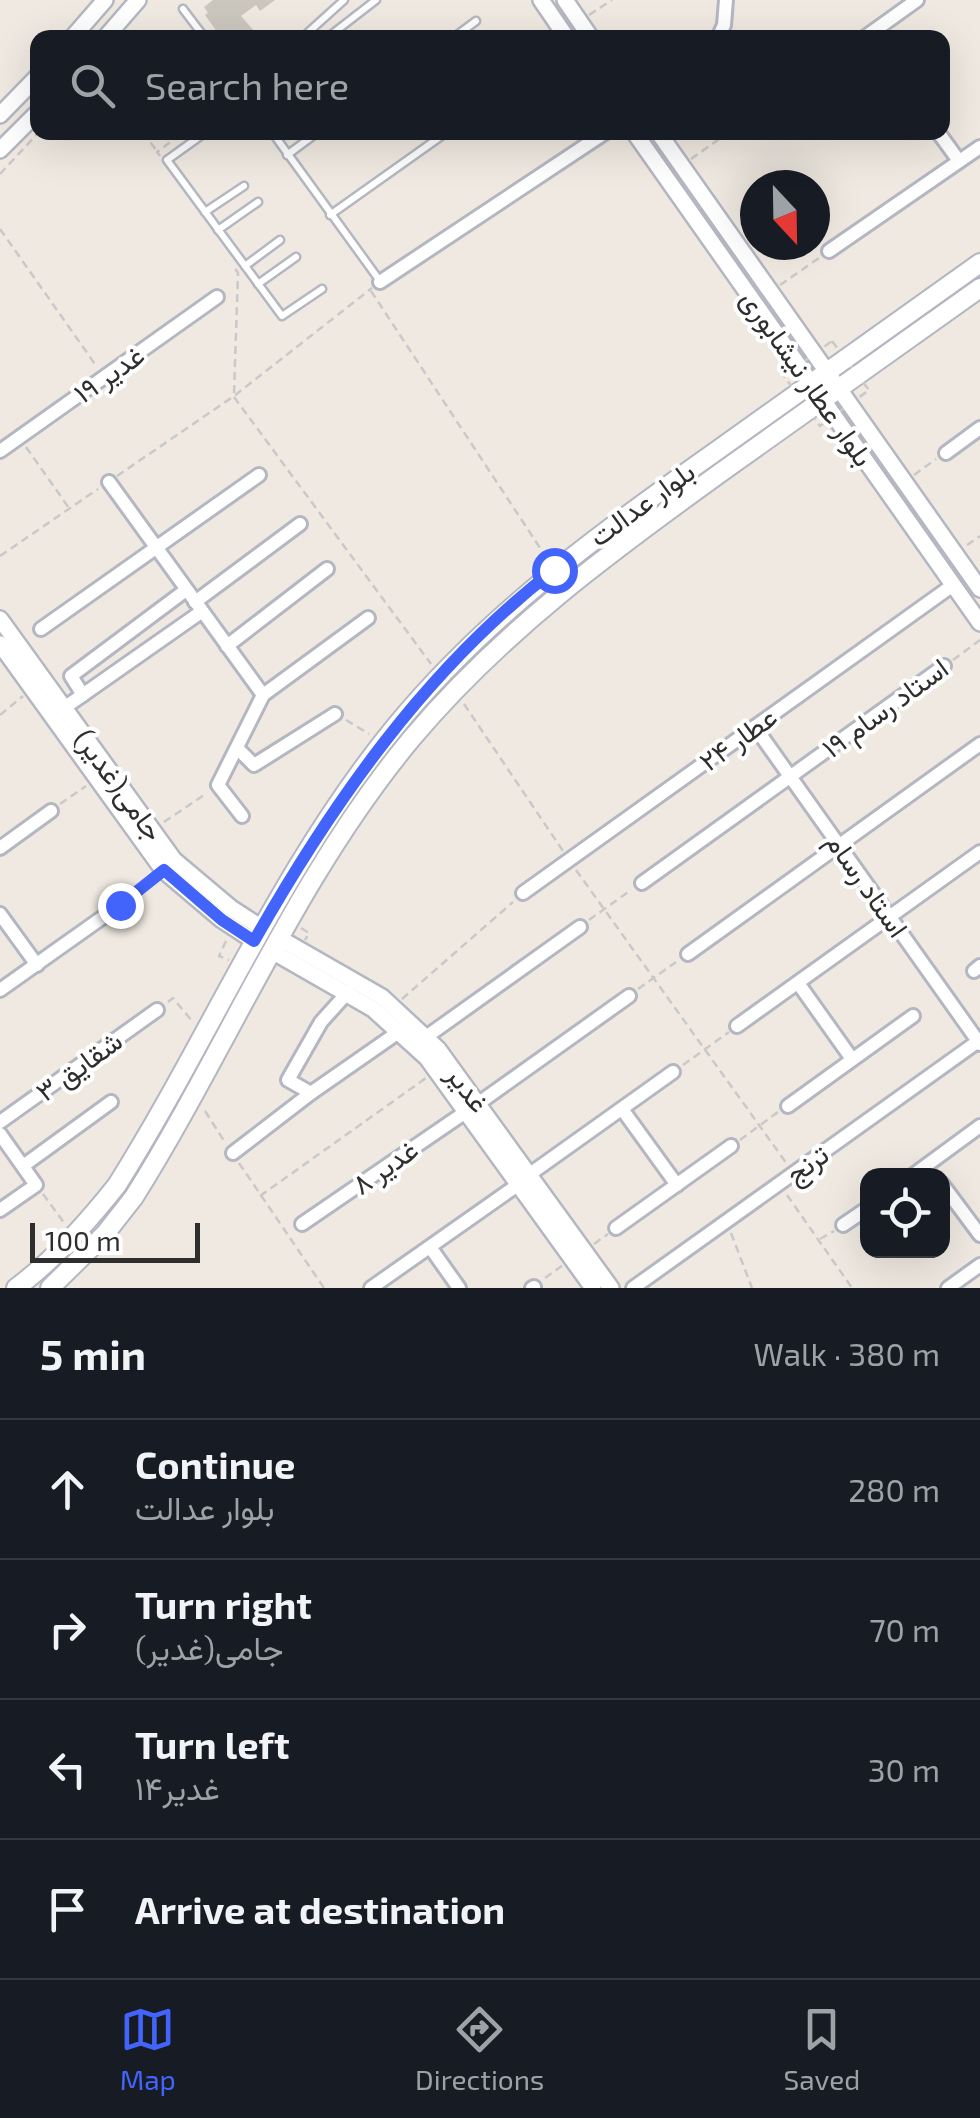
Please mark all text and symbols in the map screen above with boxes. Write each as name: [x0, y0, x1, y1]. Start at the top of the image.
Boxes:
search box: [30, 30, 950, 140]
icon: search: [65, 58, 120, 113]
text: Search here: [145, 62, 349, 108]
north arrow: [740, 170, 830, 260]
street label: بلوار عطار نیشابوری: [733, 283, 881, 473]
street label: غدیر ۱۹: [67, 337, 151, 411]
street label: بلوار عدالت: [582, 454, 702, 554]
route start: [532, 548, 578, 594]
street label: استاد رسام ۱۹: [815, 650, 956, 767]
street label: عطار ۲۴: [692, 699, 784, 779]
street label: جامی(غدیر): [66, 722, 172, 848]
street label: استاد رسام: [817, 826, 916, 945]
route end: [98, 883, 144, 929]
street label: شقایق ۳: [29, 1023, 129, 1109]
street label: غدیر: [438, 1057, 497, 1120]
street label: غدیر ۸: [345, 1131, 425, 1203]
street label: ترنج: [778, 1136, 837, 1193]
map controls: [860, 1168, 950, 1258]
button: locate: [860, 1168, 950, 1258]
scale bar: [30, 1218, 200, 1262]
text: 100 m: [45, 1223, 121, 1257]
text: 5 min: [40, 1328, 146, 1378]
text: Walk · 380 m: [754, 1334, 940, 1372]
text: Continue: [135, 1441, 295, 1487]
icon: ahead: [40, 1462, 95, 1517]
text: 280 m: [848, 1470, 940, 1508]
text: بلوار عدالت: [135, 1488, 274, 1526]
text: Turn right: [135, 1581, 312, 1627]
icon: right: [40, 1602, 95, 1657]
text: 70 m: [869, 1610, 940, 1648]
text: جامی(غدیر): [135, 1628, 283, 1666]
text: Turn left: [135, 1721, 290, 1767]
icon: left: [40, 1742, 95, 1797]
text: 30 m: [868, 1750, 940, 1788]
text: غدیر۱۴: [135, 1768, 220, 1806]
icon: arrive: [40, 1882, 95, 1937]
text: Arrive at destination: [135, 1886, 505, 1932]
tab: Map: [120, 2002, 176, 2096]
tab: Directions: [415, 2002, 544, 2096]
tab: Saved: [784, 2002, 860, 2096]

